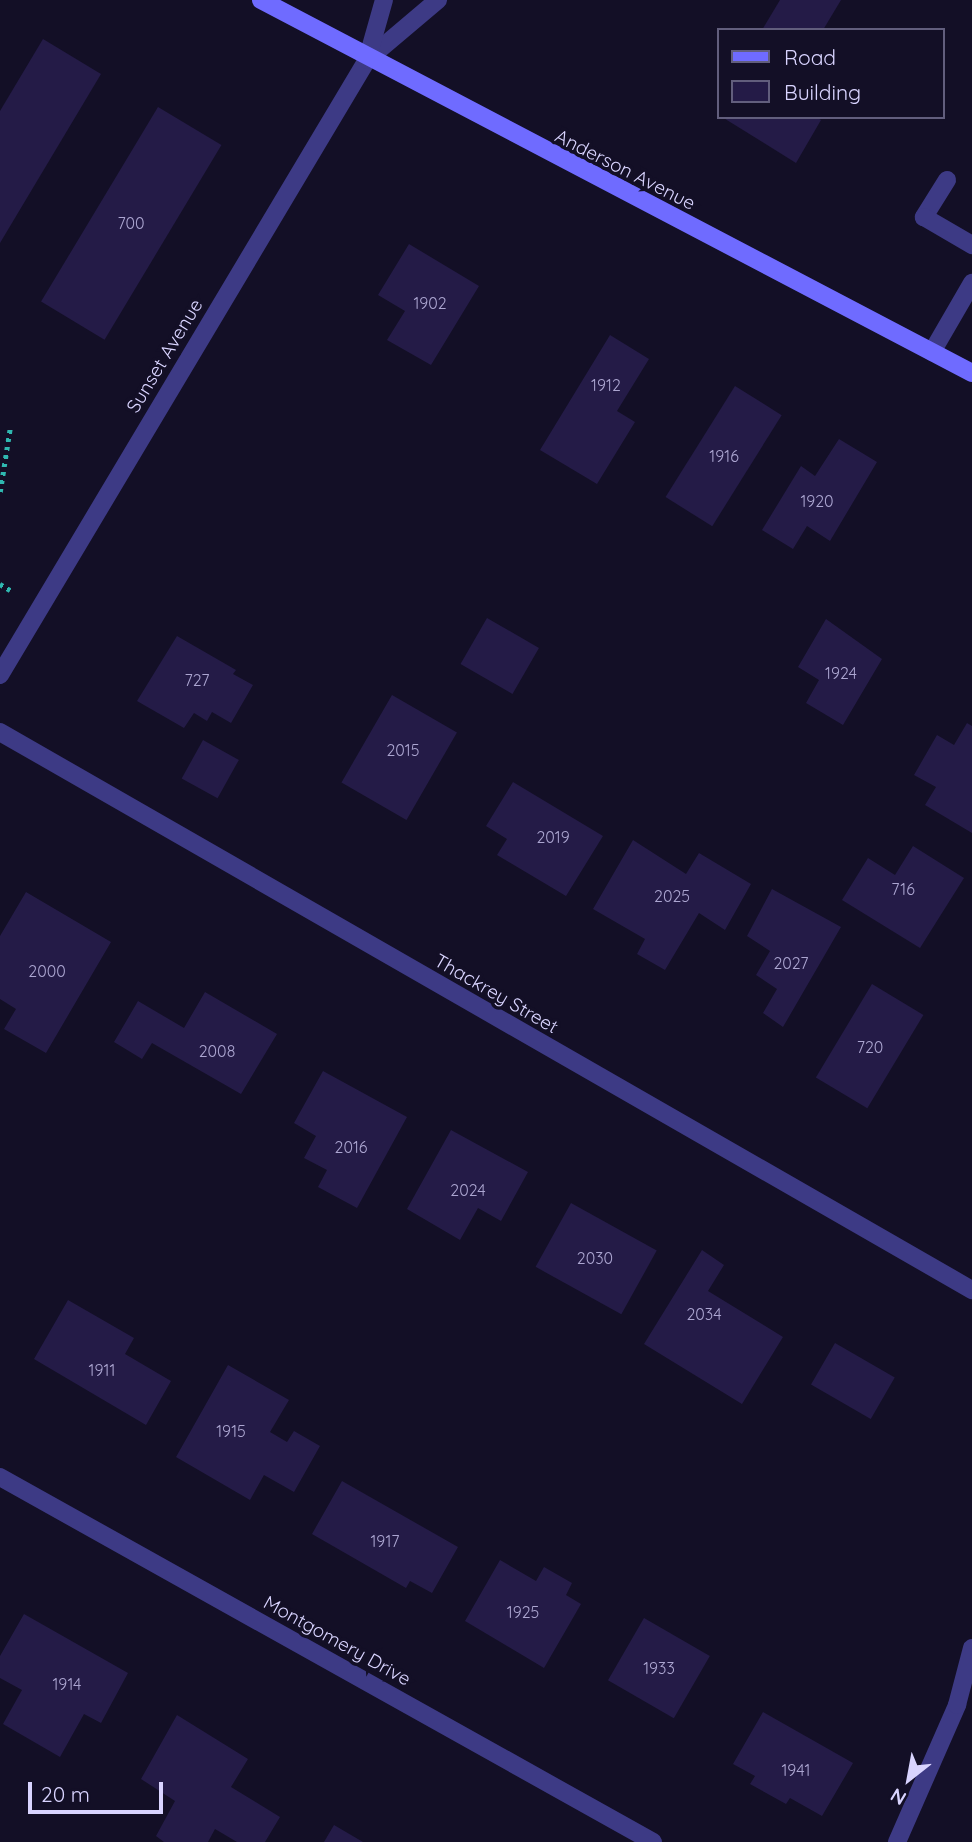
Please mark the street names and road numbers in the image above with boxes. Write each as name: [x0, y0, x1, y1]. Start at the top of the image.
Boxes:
street label: Anderson Avenue: [551, 125, 699, 215]
street label: Sunset Avenue: [122, 295, 208, 417]
street label: Thackrey Street: [430, 949, 562, 1039]
street label: Montgomery Drive: [260, 1591, 414, 1691]

